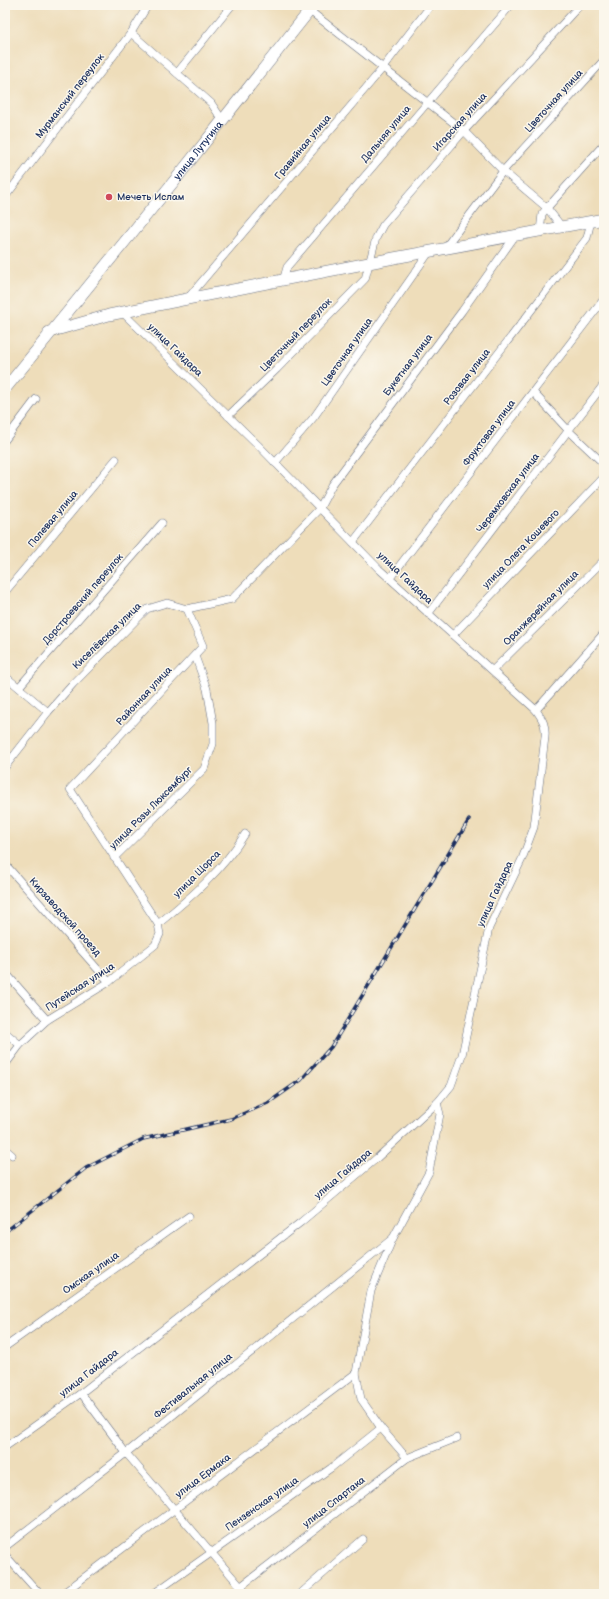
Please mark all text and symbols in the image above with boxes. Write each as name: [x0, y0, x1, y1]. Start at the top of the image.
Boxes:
street label: Мурманский переулок: [33, 51, 107, 141]
street label: Цветочная улица: [523, 67, 586, 135]
street label: Игарская улица: [431, 90, 489, 154]
street label: Дальняя улица: [359, 103, 413, 165]
street label: Гравийная улица: [272, 112, 334, 182]
street label: улица Лутугина: [171, 119, 225, 182]
place label: Мечеть Ислам: [117, 191, 184, 203]
marker: Мечеть Ислам: [104, 192, 114, 202]
street label: Цветочный переулок: [258, 295, 335, 374]
street label: Цветочная улица: [319, 315, 375, 389]
street label: улица Гайдара: [145, 321, 205, 379]
street label: Букетная улица: [381, 332, 435, 398]
street label: Розовая улица: [441, 346, 493, 408]
street label: Фруктовая улица: [460, 397, 518, 469]
street label: Черемховская улица: [474, 451, 542, 535]
street label: Полевая улица: [26, 488, 80, 550]
street label: улица Олега Кошевого: [480, 507, 562, 591]
street label: улица Гайдара: [375, 549, 435, 607]
street label: Дорстроевский переулок: [40, 550, 126, 647]
street label: Оранжерейная улица: [501, 568, 581, 648]
street label: Киселёвская улица: [70, 600, 144, 672]
street label: Районная улица: [114, 664, 174, 728]
street label: улица Розы Люксембург: [107, 764, 195, 852]
street label: улица Щорса: [171, 848, 223, 900]
street label: улица Гайдара: [475, 859, 515, 929]
street label: Кирзаводской проезд: [27, 875, 103, 959]
street label: Путейская улица: [43, 960, 117, 1014]
street label: улица Гайдара: [312, 1147, 374, 1201]
street label: Омская улица: [61, 1249, 121, 1297]
street label: улица Гайдара: [57, 1346, 121, 1400]
street label: Фестивальная улица: [151, 1351, 235, 1421]
street label: улица Ермака: [173, 1451, 233, 1501]
street label: Пензенская улица: [223, 1474, 301, 1534]
street label: улица Спартака: [300, 1474, 368, 1530]

